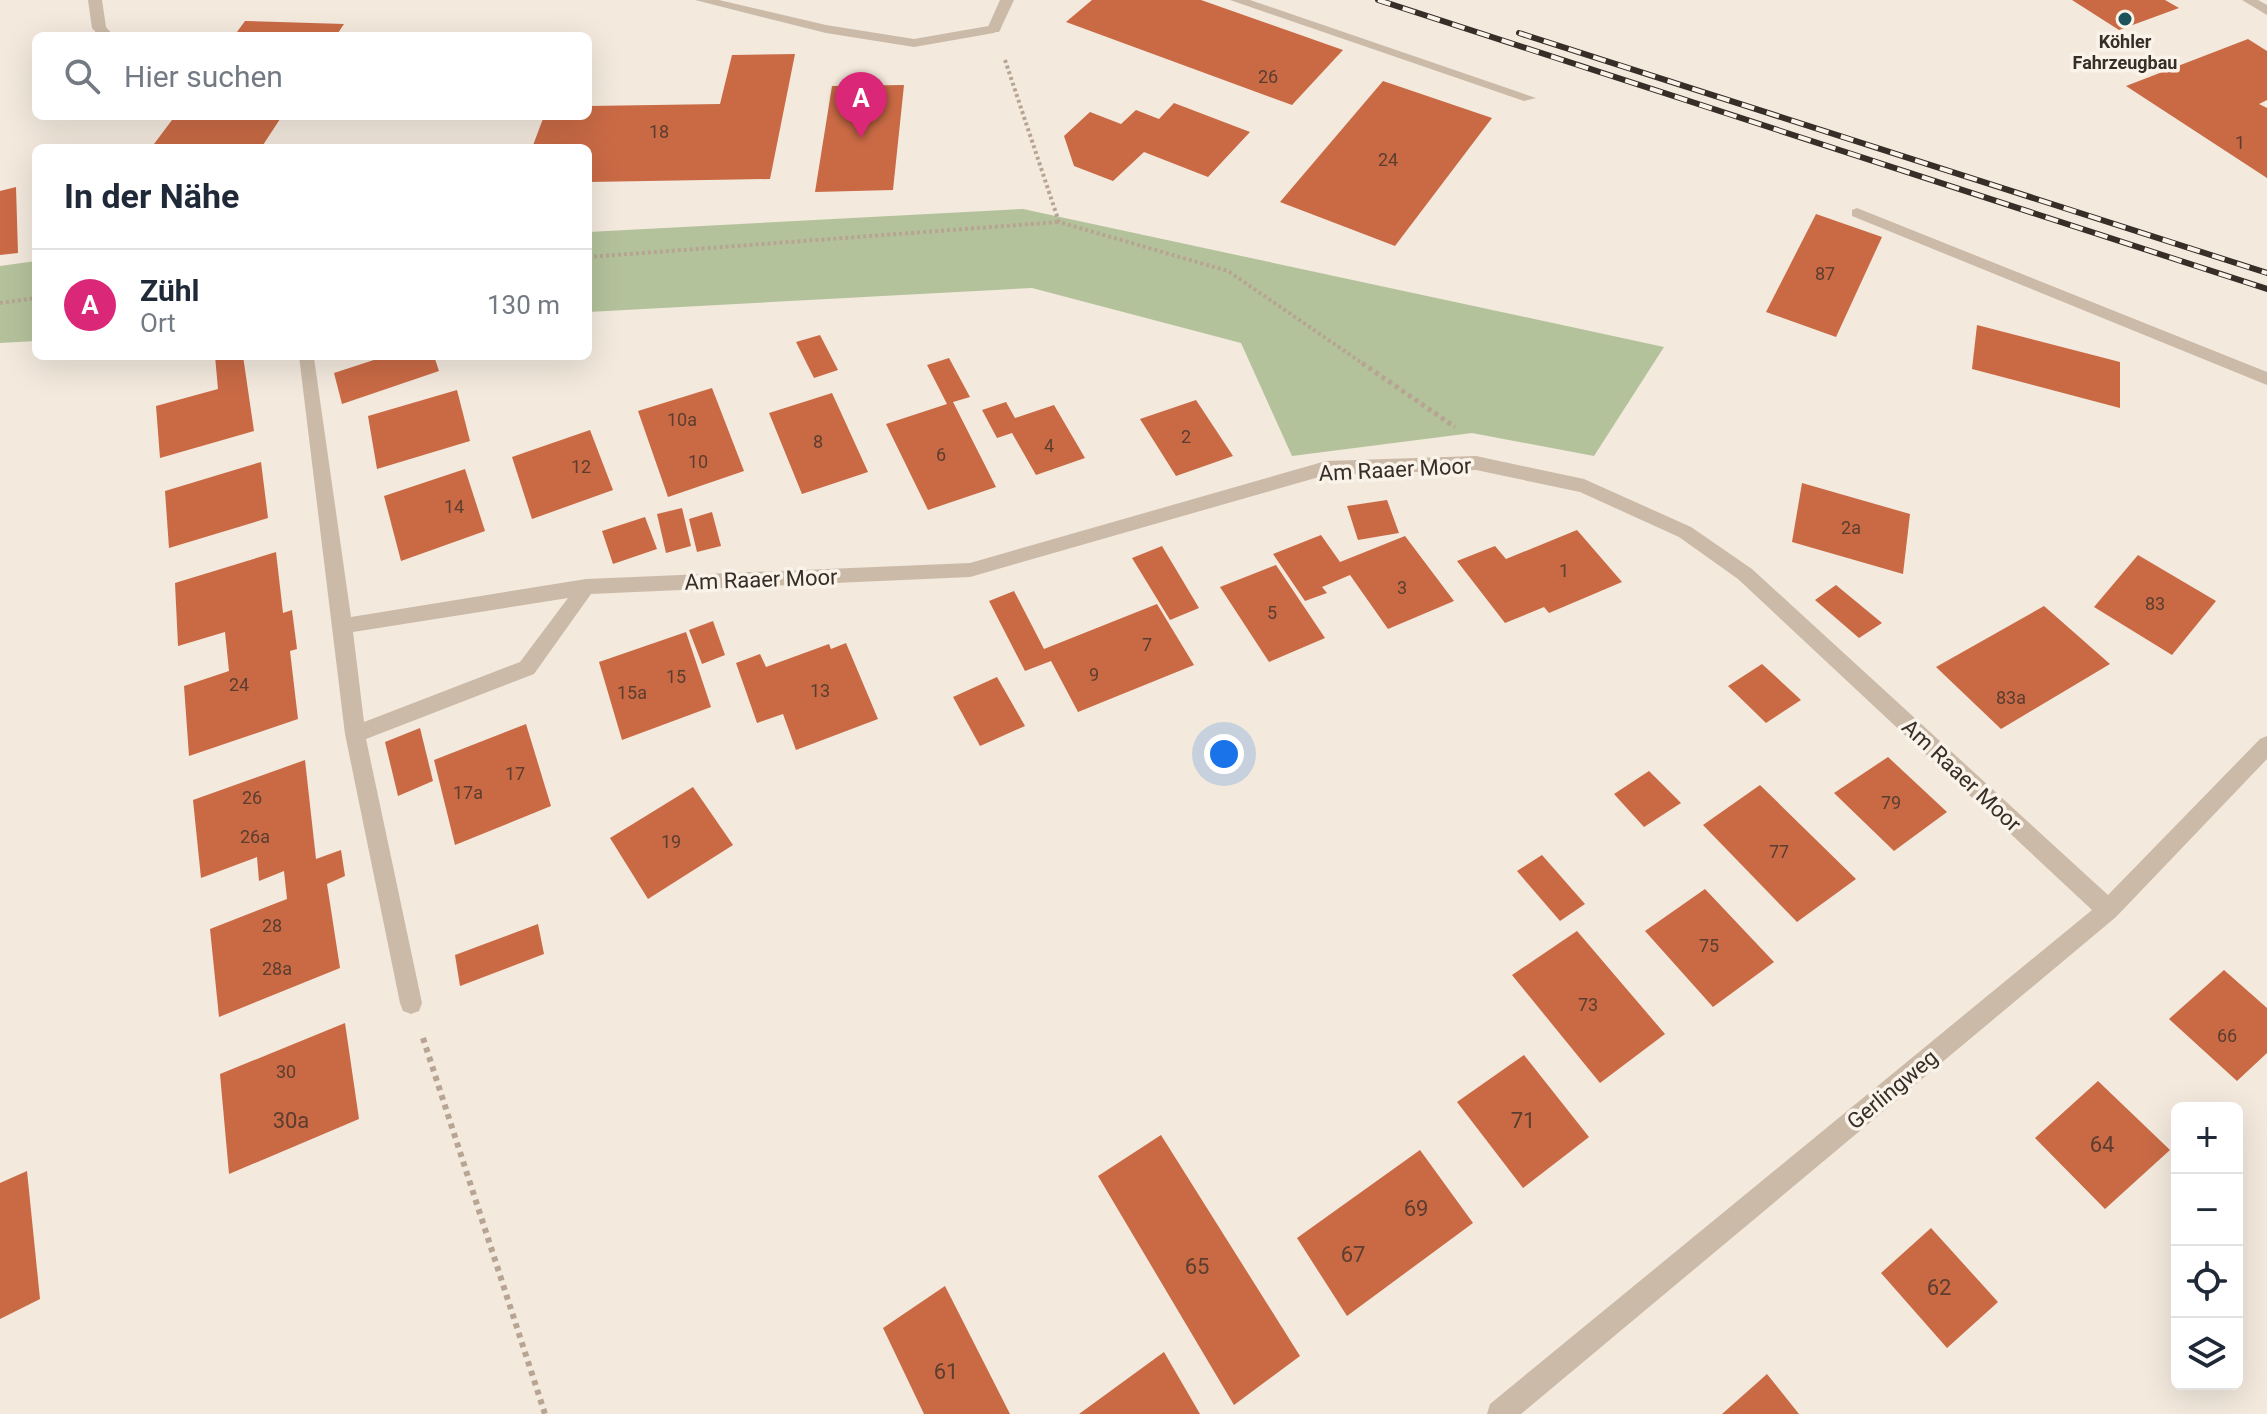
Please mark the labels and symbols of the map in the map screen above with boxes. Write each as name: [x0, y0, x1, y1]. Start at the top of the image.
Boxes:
marker: Köhler Fahrzeugbau: [2116, 10, 2134, 28]
place label: Köhler Fahrzeugbau: [2073, 31, 2177, 73]
house number: 26: [1258, 66, 1278, 87]
pin: A: [835, 72, 887, 138]
house number: 18: [649, 121, 669, 142]
house number: 1: [2235, 132, 2245, 153]
house number: 24: [1378, 149, 1398, 170]
house number: 87: [1815, 263, 1835, 284]
house number: 10a: [667, 409, 697, 430]
house number: 2: [1181, 426, 1191, 447]
house number: 8: [813, 431, 823, 452]
house number: 4: [1044, 435, 1054, 456]
house number: 6: [936, 444, 946, 465]
house number: 10: [688, 451, 708, 472]
street label: Am Raaer Moor: [1318, 453, 1473, 486]
house number: 12: [571, 456, 591, 477]
house number: 14: [444, 496, 464, 517]
house number: 2a: [1841, 517, 1861, 538]
house number: 1: [1559, 560, 1569, 581]
street label: Am Raaer Moor: [684, 564, 838, 595]
house number: 3: [1397, 577, 1407, 598]
house number: 83: [2145, 593, 2165, 614]
house number: 5: [1267, 602, 1277, 623]
house number: 7: [1142, 634, 1152, 655]
house number: 9: [1089, 664, 1099, 685]
house number: 15: [666, 666, 686, 687]
house number: 24: [229, 674, 249, 695]
house number: 13: [810, 680, 830, 701]
house number: 15a: [617, 682, 647, 703]
house number: 83a: [1996, 687, 2026, 708]
street label: Am Raaer Moor: [1897, 714, 2026, 837]
your location: [1204, 734, 1244, 774]
house number: 17: [505, 763, 525, 784]
house number: 17a: [453, 782, 483, 803]
house number: 26: [242, 787, 262, 808]
house number: 79: [1881, 792, 1901, 813]
house number: 26a: [240, 826, 270, 847]
house number: 19: [661, 831, 681, 852]
house number: 77: [1769, 841, 1789, 862]
house number: 28: [262, 915, 282, 936]
house number: 75: [1699, 935, 1719, 956]
house number: 28a: [262, 958, 292, 979]
house number: 73: [1578, 994, 1598, 1015]
house number: 66: [2217, 1025, 2237, 1046]
street label: Gerlingweg: [1842, 1044, 1942, 1134]
house number: 30: [276, 1061, 296, 1082]
house number: 30a: [273, 1108, 309, 1133]
house number: 71: [1511, 1108, 1535, 1133]
house number: 64: [2090, 1132, 2114, 1157]
house number: 69: [1404, 1196, 1428, 1221]
house number: 67: [1341, 1242, 1365, 1267]
house number: 65: [1185, 1254, 1209, 1279]
house number: 62: [1927, 1275, 1951, 1300]
house number: 61: [934, 1359, 958, 1384]

